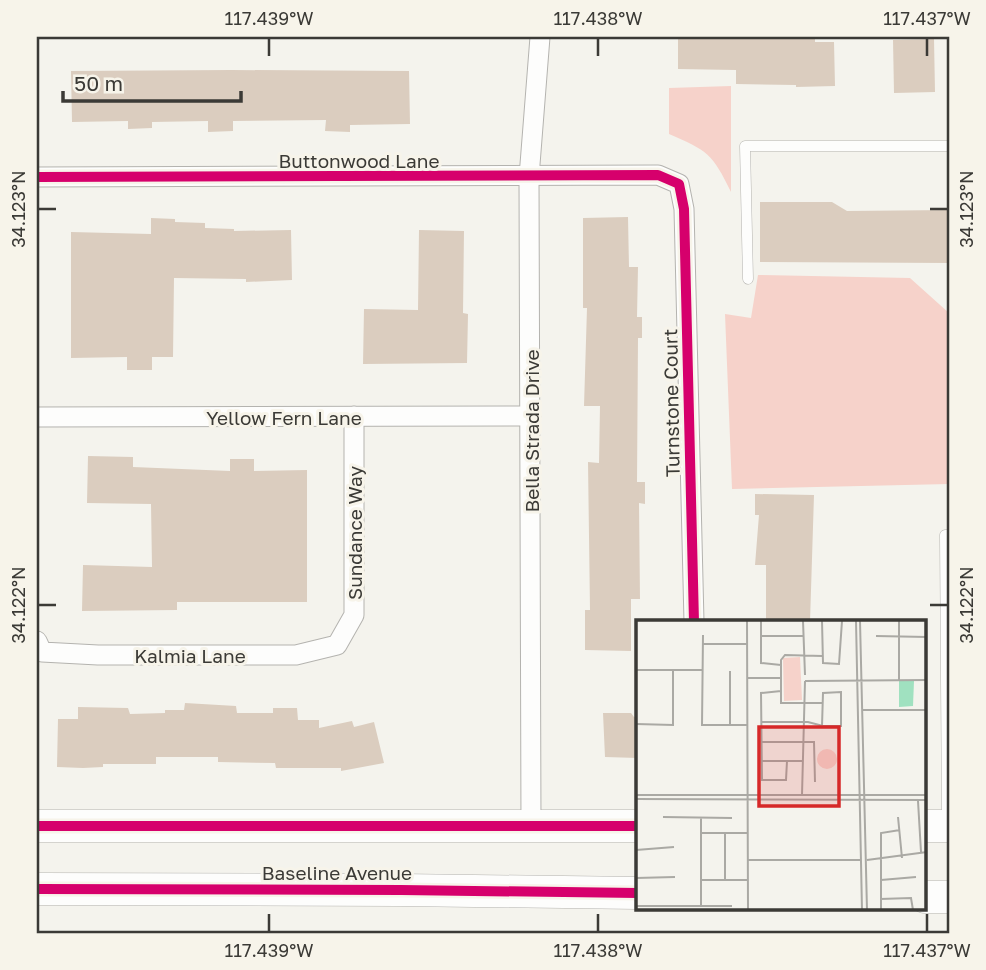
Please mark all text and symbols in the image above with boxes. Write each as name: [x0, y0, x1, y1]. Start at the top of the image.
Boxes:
text: 117.439°W: [224, 7, 314, 29]
text: 117.438°W: [553, 7, 643, 29]
text: 117.437°W: [883, 7, 971, 29]
scale bar: [63, 60, 242, 104]
text: 50 m: [74, 70, 123, 96]
street label: Buttonwood Lane: [278, 149, 440, 172]
text: 34.123°N: [7, 170, 29, 248]
text: 34.123°N: [955, 170, 977, 248]
street label: Turnstone Court: [658, 329, 684, 477]
street label: Bella Strada Drive: [520, 350, 543, 512]
street label: Yellow Fern Lane: [206, 406, 362, 429]
street label: Sundance Way: [343, 466, 366, 600]
text: 34.122°N: [7, 566, 29, 644]
text: 34.122°N: [955, 566, 977, 644]
inset map: [636, 620, 926, 911]
street label: Kalmia Lane: [134, 644, 246, 667]
street label: Baseline Avenue: [262, 861, 412, 884]
text: 117.439°W: [224, 939, 314, 961]
text: 117.438°W: [553, 939, 643, 961]
text: 117.437°W: [883, 939, 971, 961]

